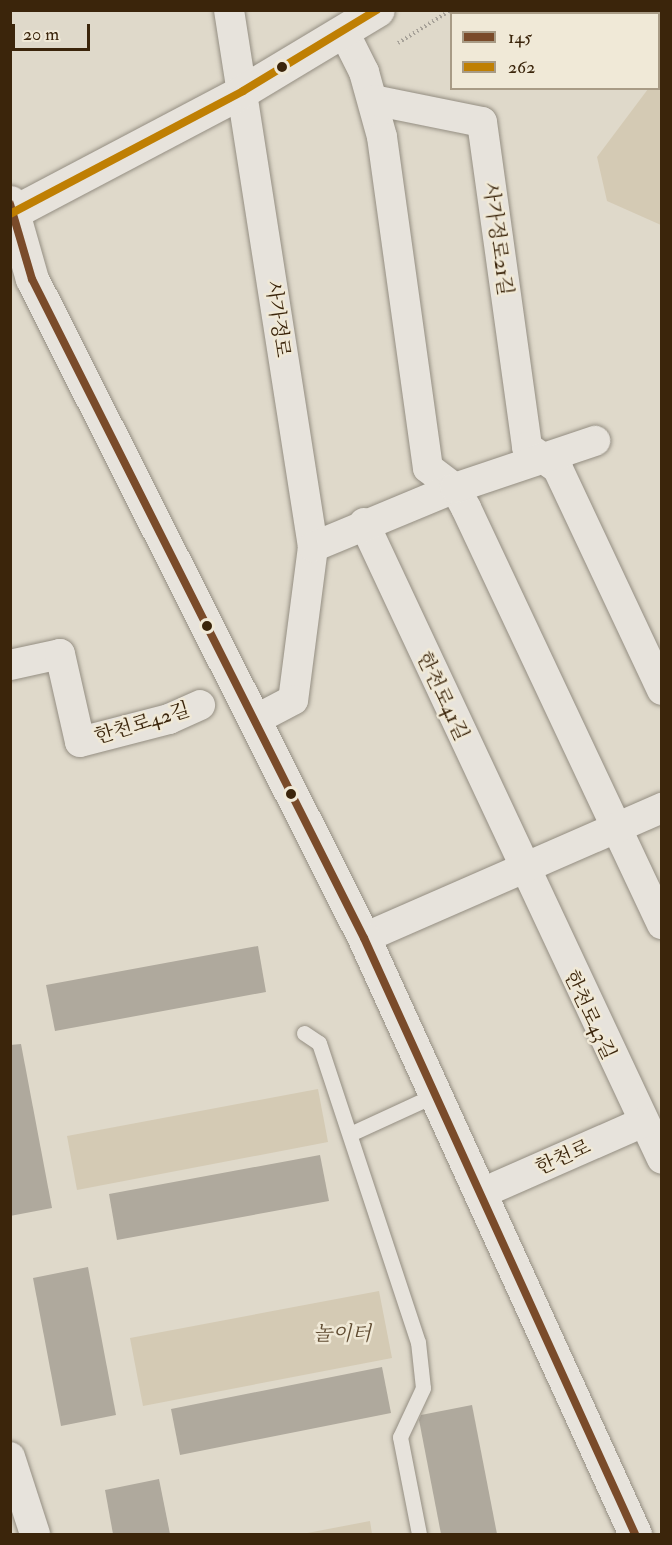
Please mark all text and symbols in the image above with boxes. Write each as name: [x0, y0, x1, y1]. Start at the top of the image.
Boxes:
scale bar: [15, 12, 93, 50]
legend: [450, 12, 660, 90]
text: 20 m: [23, 23, 59, 46]
text: 145: [508, 26, 532, 49]
text: 262: [508, 56, 535, 79]
unlabelled marker: [276, 61, 288, 73]
street label: 사가정로21길: [478, 181, 518, 297]
street label: 사가정로: [261, 279, 295, 359]
unlabelled marker: [201, 620, 213, 632]
street label: 한천로41길: [412, 648, 474, 744]
street label: 한천로42길: [92, 697, 192, 749]
unlabelled marker: [285, 788, 297, 800]
street label: 한천로43길: [559, 967, 621, 1063]
street label: 한천로: [532, 1134, 594, 1180]
park label: 놀이터: [313, 1321, 371, 1345]

